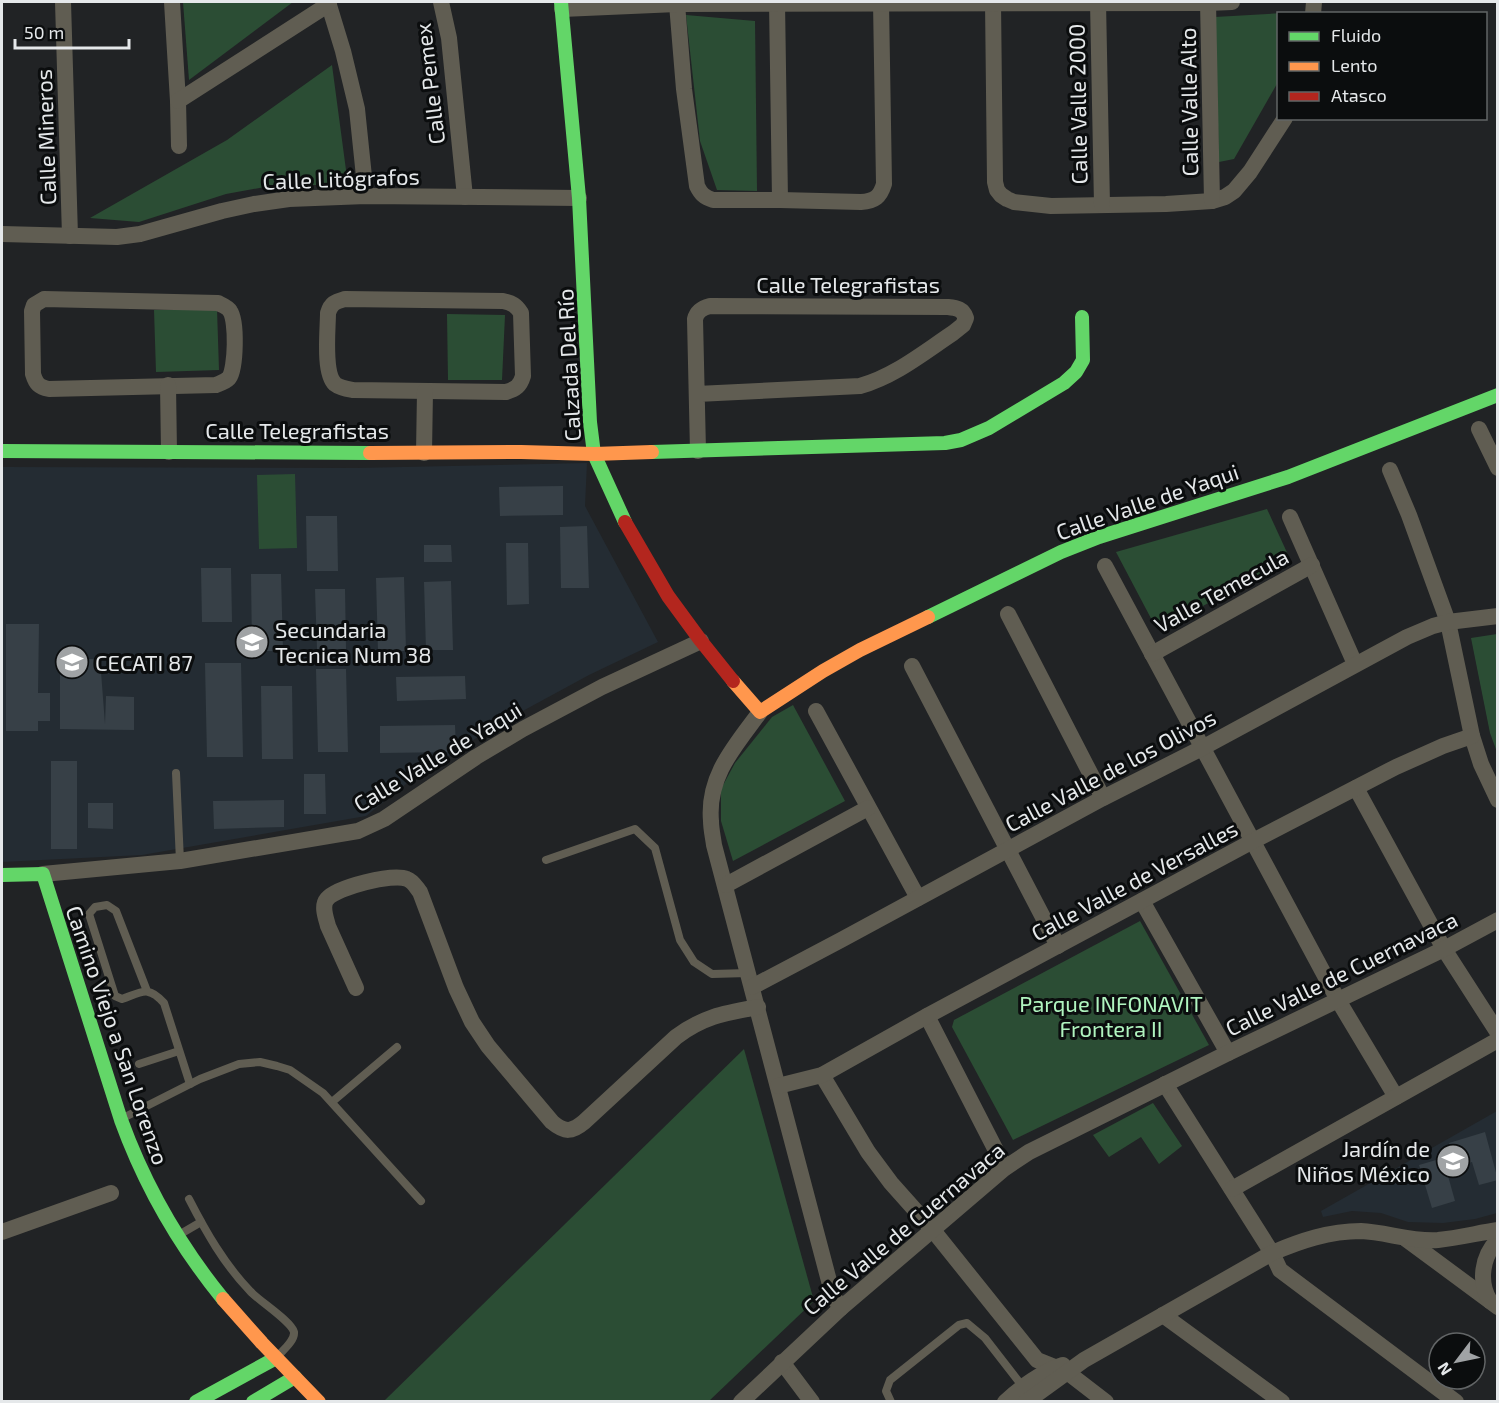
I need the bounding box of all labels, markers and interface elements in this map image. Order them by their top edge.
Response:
scale bar [15,12,129,50]
legend [1277,12,1487,120]
text: 50 m [24,21,64,43]
street label: Calle Pemex [409,22,449,146]
street label: Calle Valle 2000 [1063,23,1091,185]
text: Fluido [1331,24,1381,46]
street label: Calle Valle Alto [1174,27,1202,177]
text: Lento [1331,54,1377,76]
street label: Calle Mineros [30,69,60,205]
text: Atasco [1331,84,1387,106]
street label: Calle Litógrafos [262,162,420,194]
street label: Calle Telegrafistas [756,271,940,297]
street label: Calzada Del Río [551,288,585,442]
street label: Calle Telegrafistas [205,417,389,443]
street label: Calle Valle de Yaqui [1052,458,1242,544]
street label: Valle Temecula [1149,542,1293,638]
place label: Secundaria Tecnica Num 38 [275,616,432,667]
school or university icon: Secundaria Tecnica Num 38 [234,624,270,660]
school or university icon: CECATI 87 [54,644,90,680]
place label: CECATI 87 [95,649,193,675]
street label: Calle Valle de Yaqui [348,696,526,816]
street label: Calle Valle de los Olivos [1000,703,1220,837]
street label: Calle Valle de Versalles [1026,815,1242,945]
street label: Camino Viejo a San Lorenzo [60,902,175,1168]
street label: Calle Valle de Cuernavaca [1221,905,1461,1041]
park label: Parque INFONAVIT Frontera II [1019,990,1203,1041]
place label: Jardín de Niños México [1296,1135,1430,1186]
street label: Calle Valle de Cuernavaca [797,1136,1009,1320]
school or university icon: Jardín de Niños México [1435,1143,1471,1179]
north arrow [1427,1331,1487,1391]
text: N [1433,1359,1455,1379]

